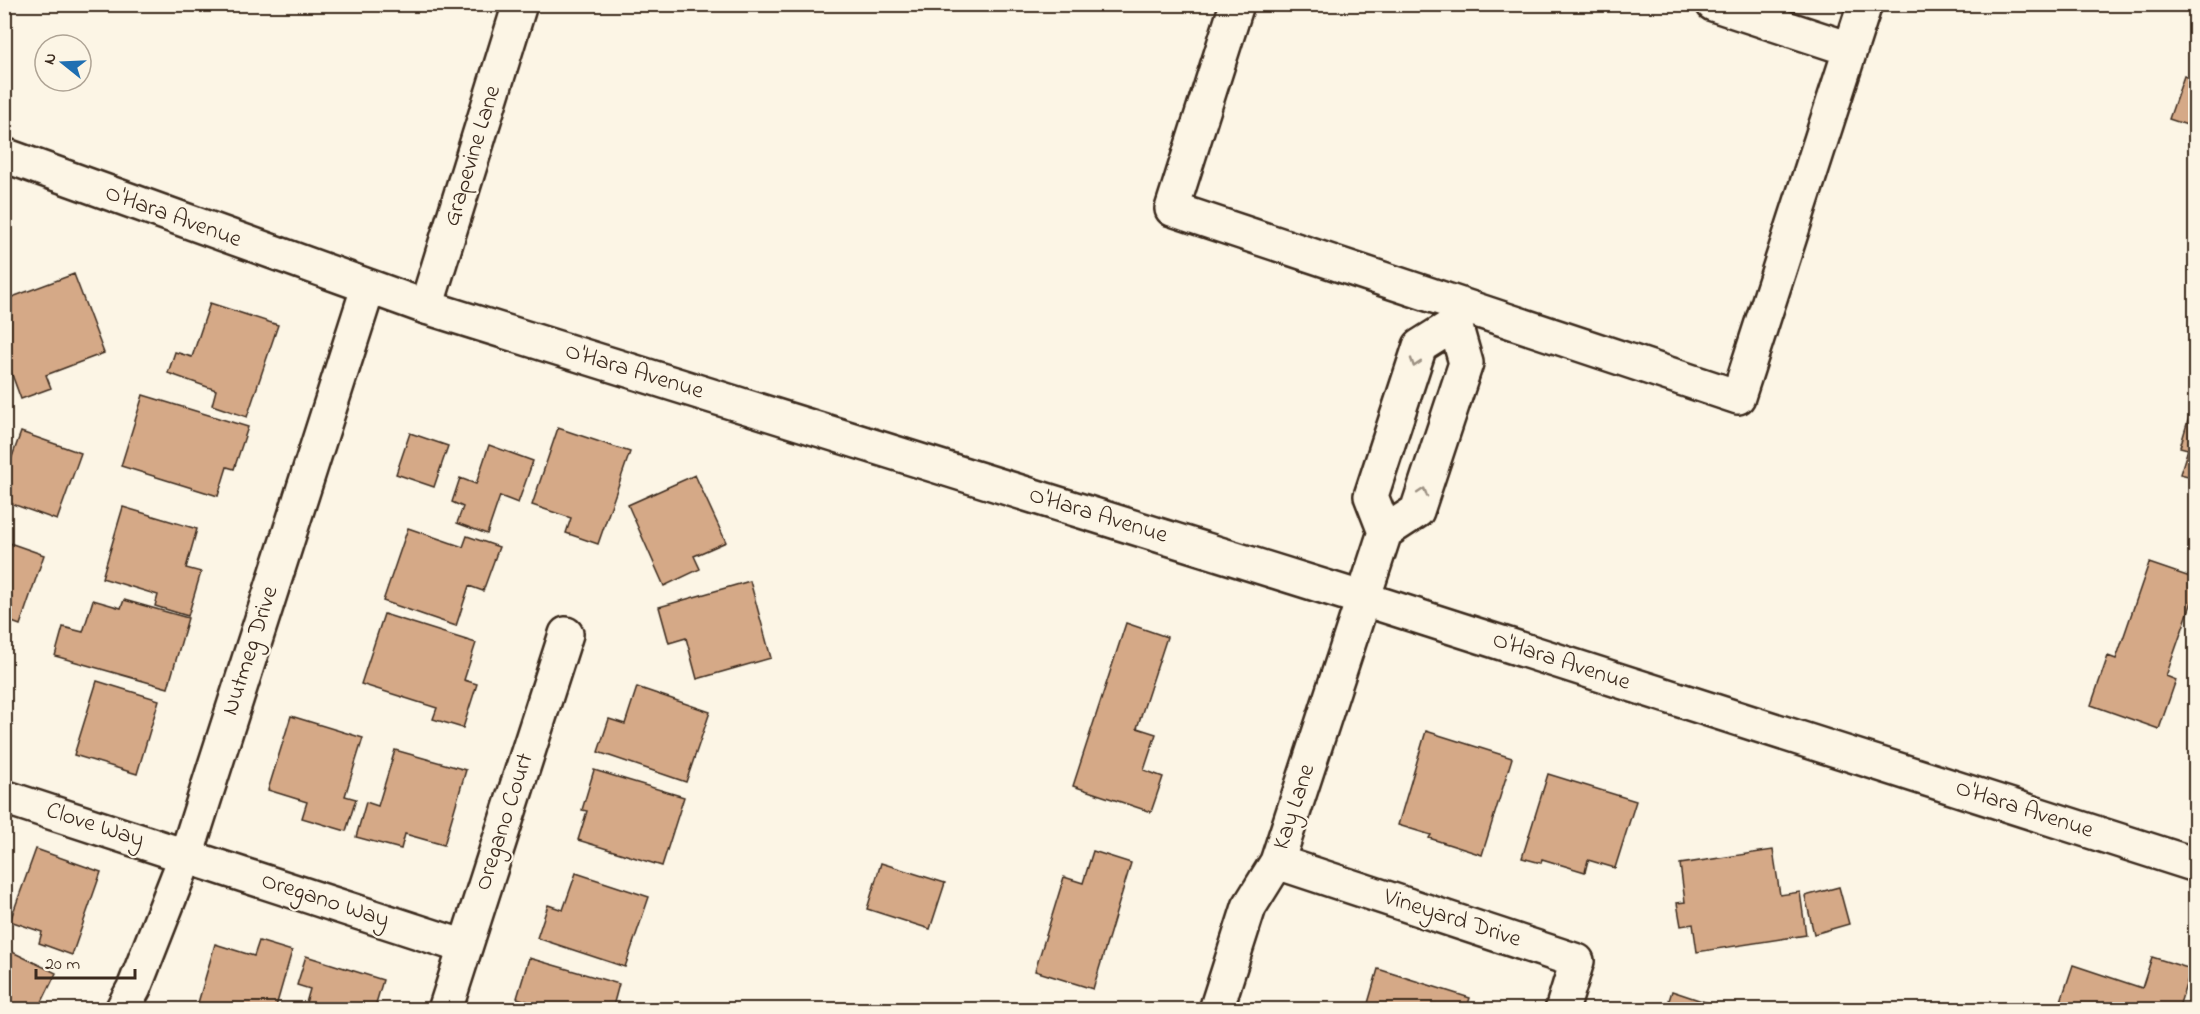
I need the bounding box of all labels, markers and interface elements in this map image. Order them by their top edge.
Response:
north arrow [33,33,93,93]
text: N [38,50,64,68]
street label: Grapevine Lane [435,81,511,231]
street label: O'Hara Avenue [100,176,247,258]
street label: O'Hara Avenue [560,334,708,410]
one-way arrow [1409,357,1422,368]
street label: O'Hara Avenue [1024,478,1172,554]
one-way arrow [1416,487,1429,498]
street label: Nutmeg Drive [214,582,288,720]
street label: O'Hara Avenue [1487,623,1635,701]
street label: Oregano Court [466,749,544,895]
street label: Kay Lane [1265,759,1326,855]
street label: O'Hara Avenue [1950,771,2098,849]
street label: Clove Way [41,794,149,859]
street label: Oregano Way [256,864,394,939]
street label: Vineyard Drive [1377,880,1526,959]
scale bar [36,942,135,980]
text: 20 m [45,952,80,978]

